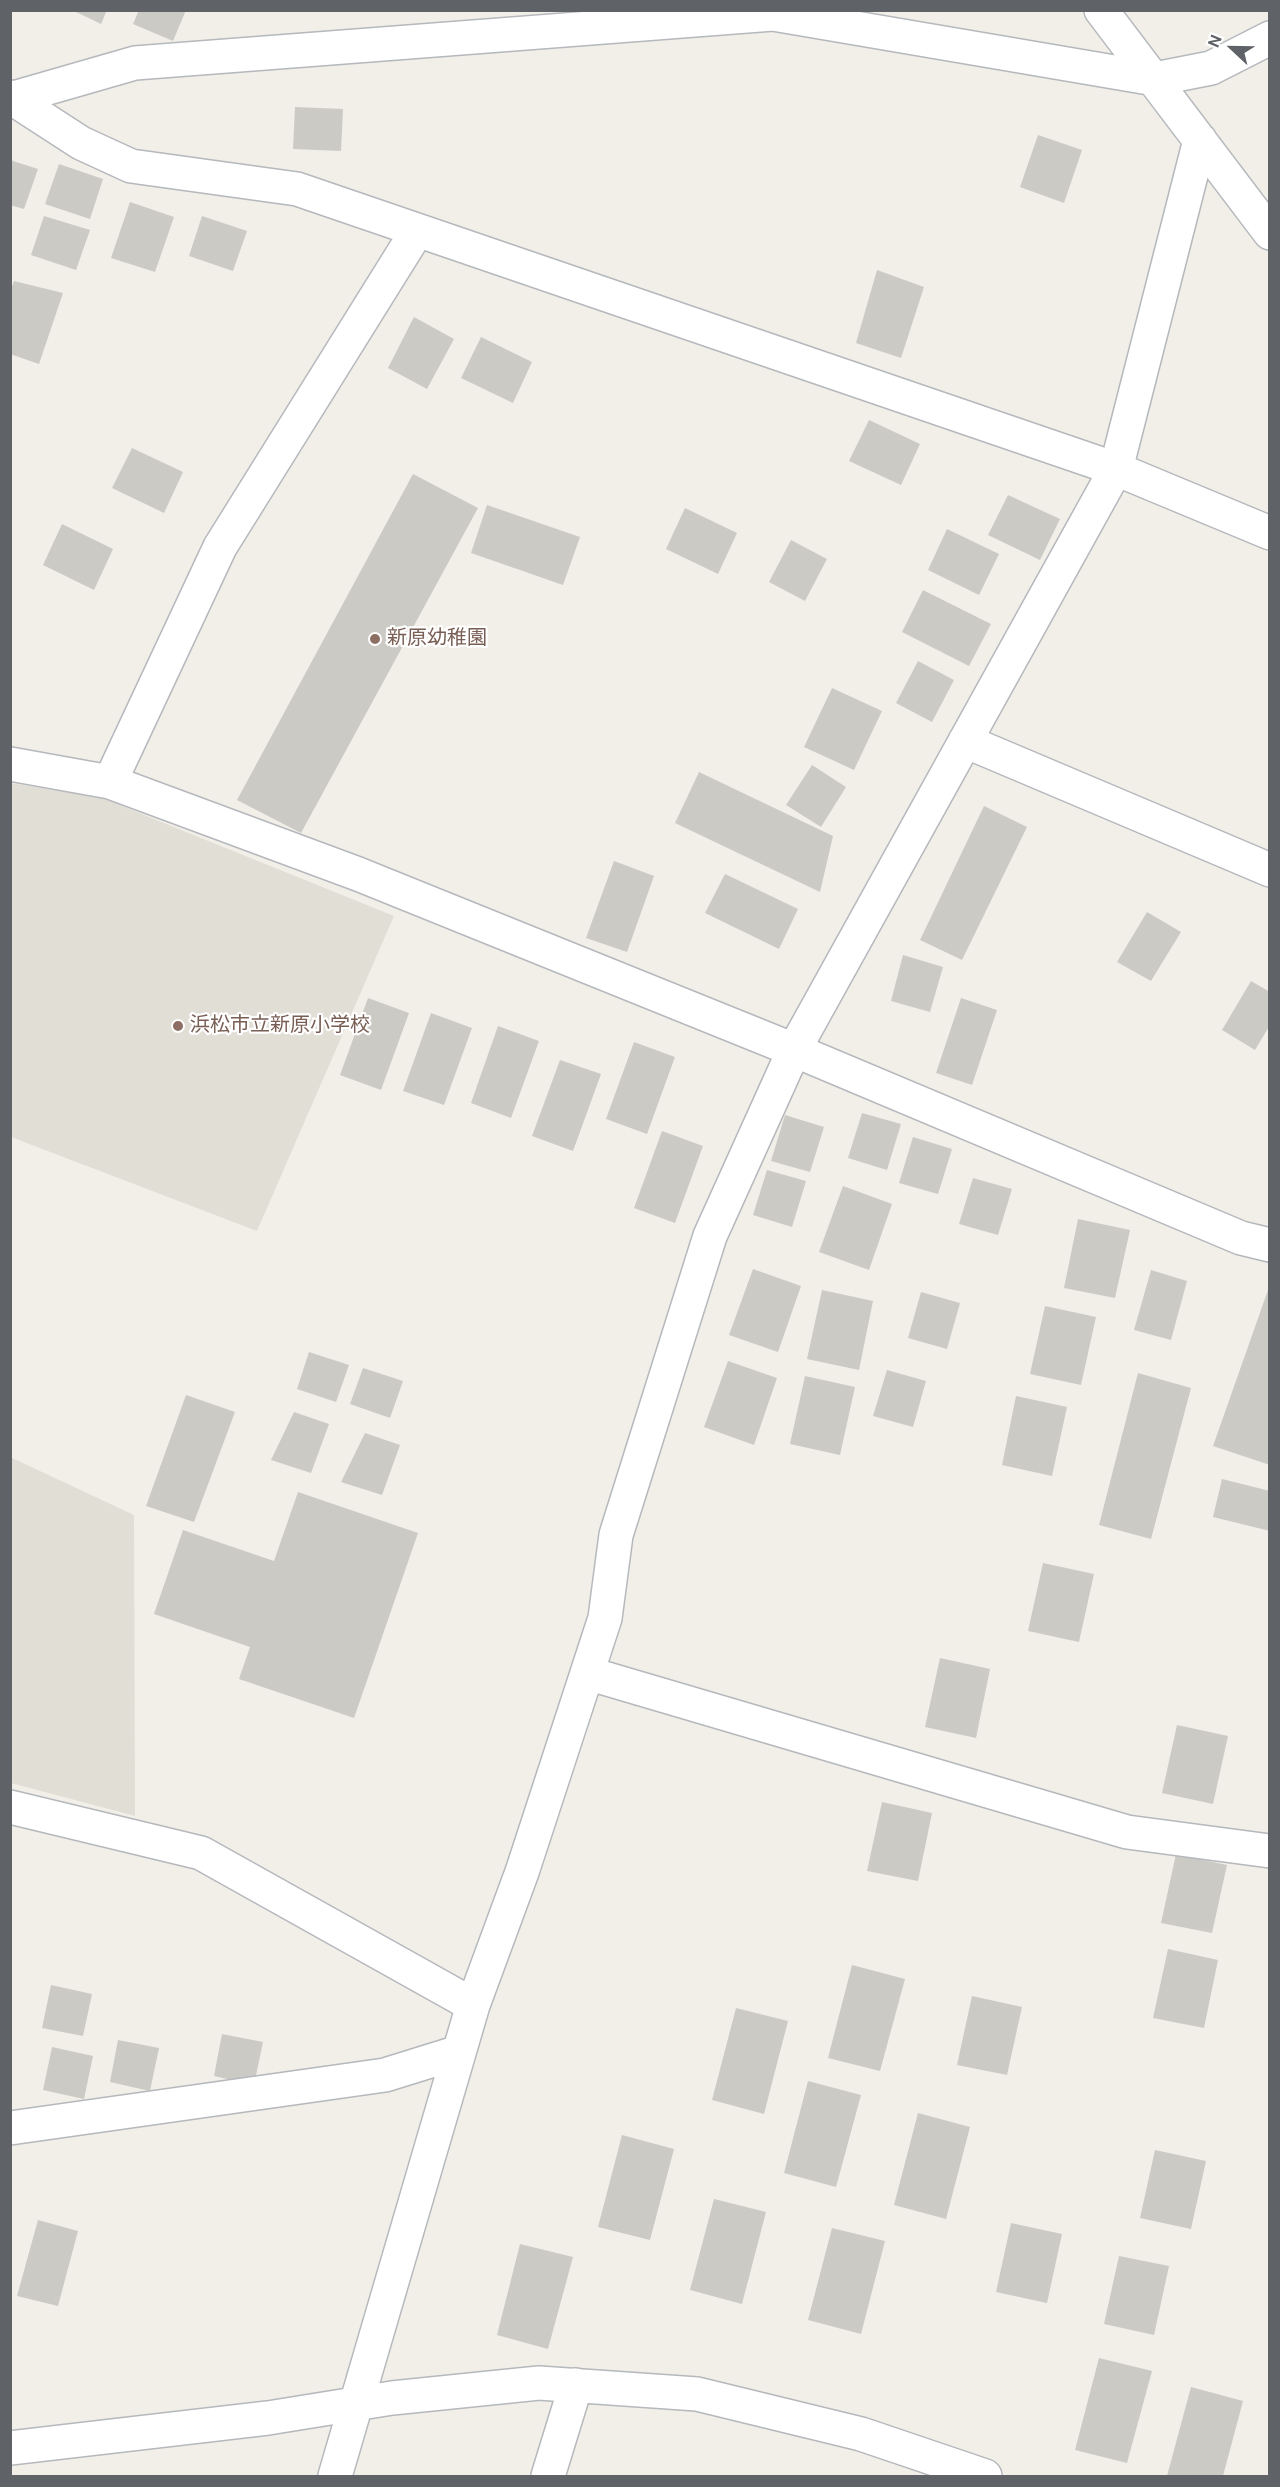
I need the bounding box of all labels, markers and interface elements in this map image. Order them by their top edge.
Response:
north arrow [1202,18,1262,78]
text: N [1203,32,1227,50]
place label: 新原幼稚園 [387,627,487,651]
marker: 新原幼稚園 [368,632,382,646]
place label: 浜松市立新原小学校 [190,1014,370,1038]
marker: 浜松市立新原小学校 [171,1019,185,1033]

